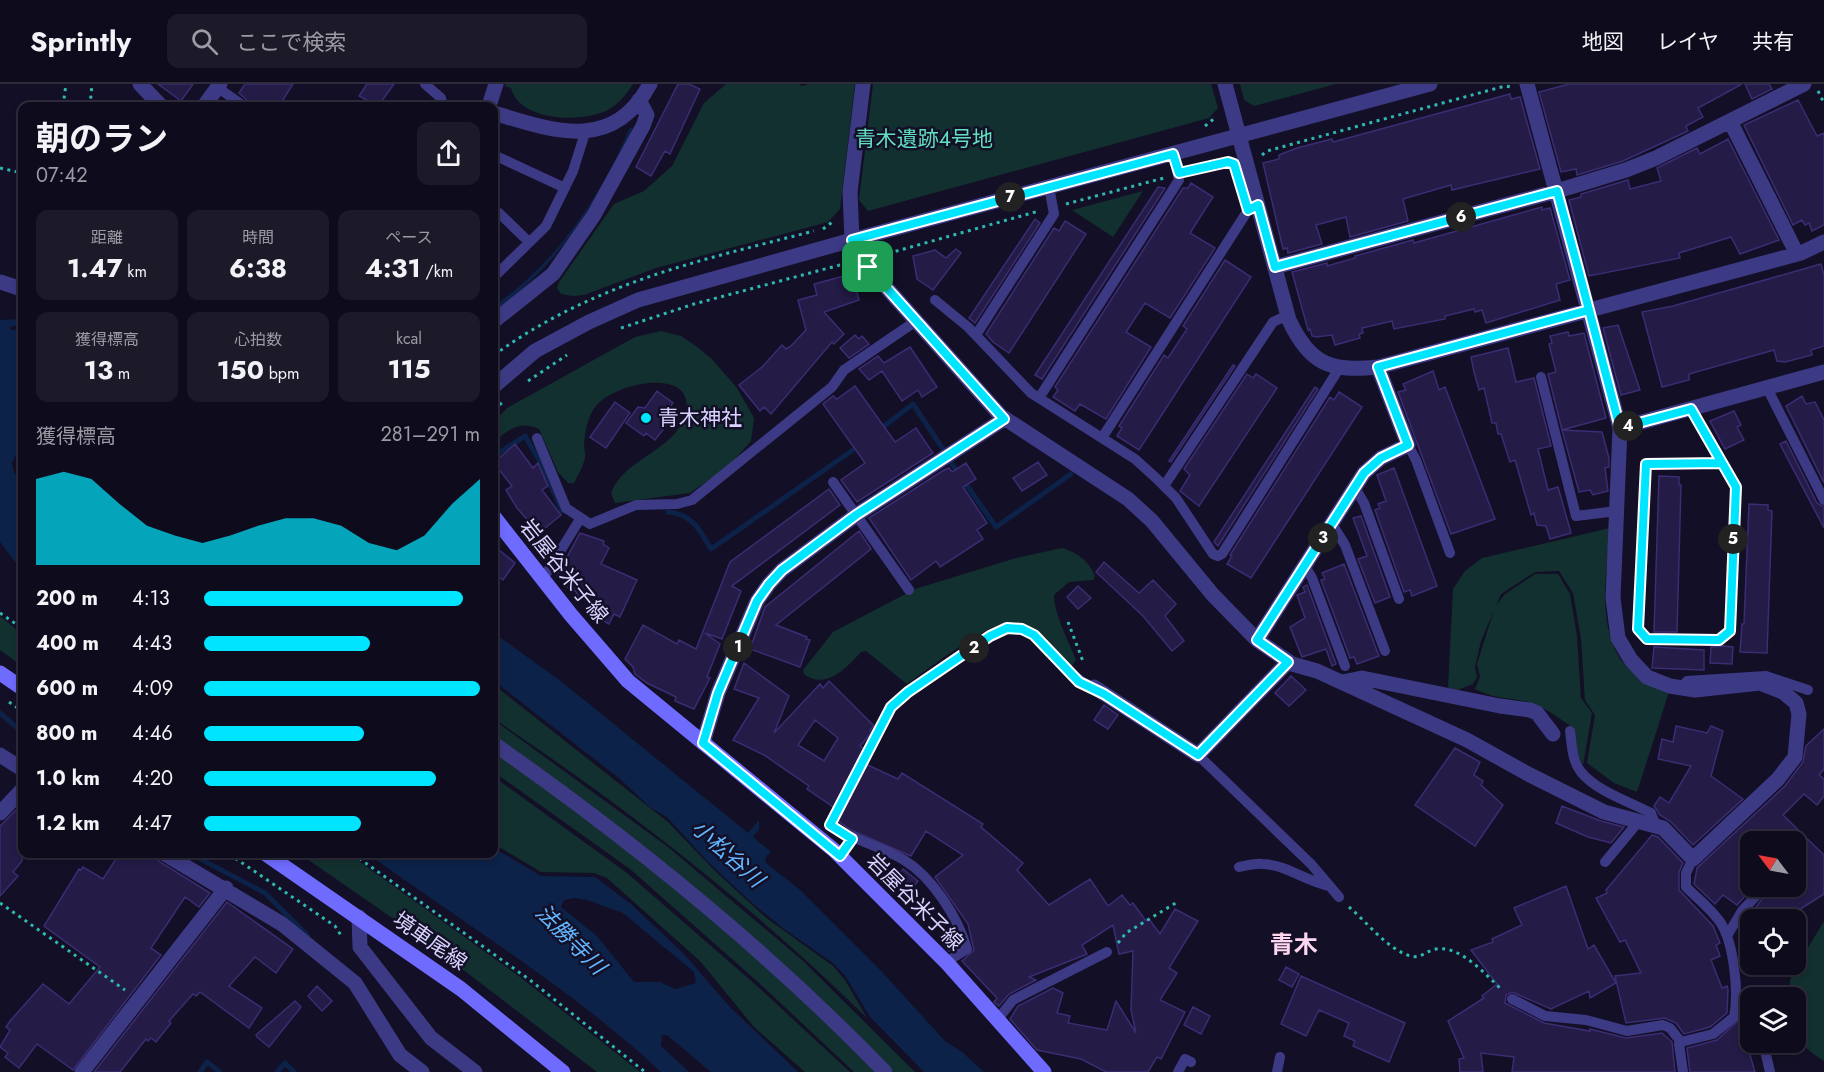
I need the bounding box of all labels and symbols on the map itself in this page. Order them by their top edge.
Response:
park label: 青木遺跡4号地 [855,124,993,154]
pin: 7 [995,182,1025,212]
pin: 6 [1446,202,1476,232]
pin [842,241,893,292]
place label: 青木神社 [658,403,742,433]
marker: 青木神社 [639,411,653,425]
pin: 4 [1613,411,1643,441]
street label: 岩屋谷米子線 [513,513,615,629]
pin: 3 [1308,523,1338,553]
pin: 5 [1718,524,1748,554]
pin: 1 [723,632,753,662]
pin: 2 [959,633,989,663]
water label: 小松谷川 [685,812,773,896]
north arrow [1740,831,1806,897]
street label: 岩屋谷米子線 [860,847,970,957]
water label: 法勝寺川 [529,897,615,983]
street label: 境車尾線 [387,905,473,977]
district label: 青木 [1270,927,1318,962]

